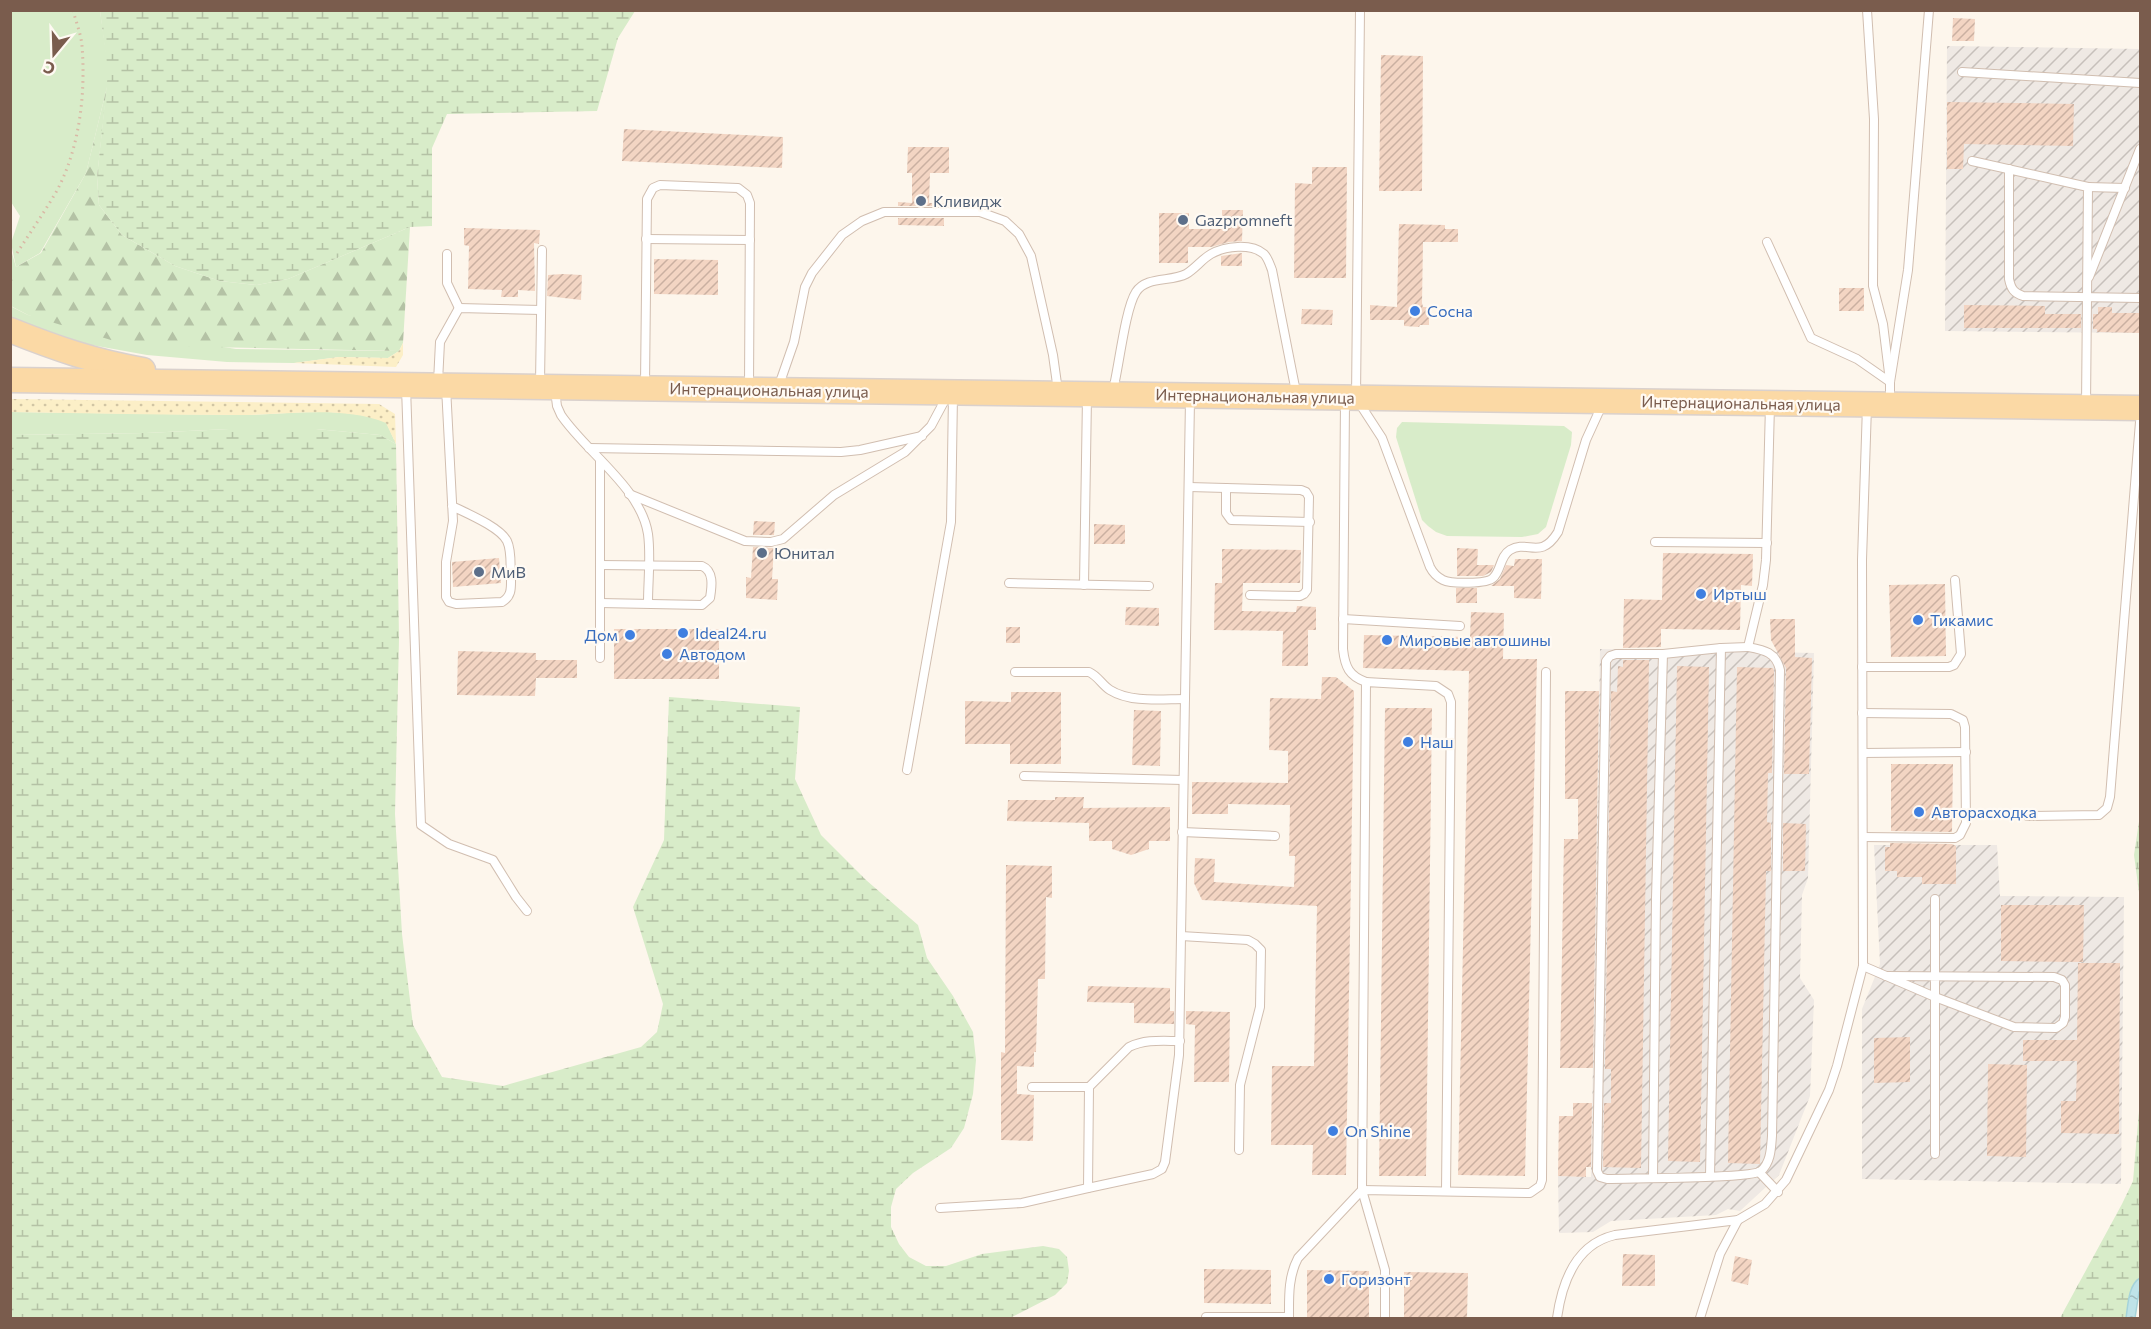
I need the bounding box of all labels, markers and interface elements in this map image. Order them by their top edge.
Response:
north arrow [24,24,84,84]
text: С [41,58,57,79]
place label: Кливидж [933,191,1002,210]
marker: Кливидж [914,194,928,208]
place label: Gazpromneft [1195,210,1293,229]
marker: Gazpromneft [1176,213,1190,227]
place label: Сосна [1427,301,1473,320]
marker: Сосна [1408,304,1422,318]
street label: Интернациональная улица [669,378,869,401]
street label: Интернациональная улица [1155,384,1355,407]
street label: Интернациональная улица [1641,391,1841,414]
place label: Юнитал [774,543,835,562]
marker: Юнитал [755,546,769,560]
place label: МиВ [491,562,526,581]
marker: МиВ [472,565,486,579]
place label: Иртыш [1713,584,1767,603]
marker: Иртыш [1694,587,1708,601]
place label: Тикамис [1930,610,1994,629]
marker: Тикамис [1911,613,1925,627]
place label: Ideal24.ru [695,623,767,642]
place label: Дом [585,625,618,644]
marker: Ideal24.ru [676,626,690,640]
marker: Дом [623,628,637,642]
place label: Мировые автошины [1399,630,1551,649]
marker: Мировые автошины [1380,633,1394,647]
place label: Автодом [679,644,746,663]
marker: Автодом [660,647,674,661]
place label: Наш [1420,732,1454,751]
marker: Наш [1401,735,1415,749]
place label: Авторасходка [1931,802,2037,821]
marker: Авторасходка [1912,805,1926,819]
place label: On Shine [1345,1121,1411,1140]
marker: On Shine [1326,1124,1340,1138]
place label: Горизонт [1341,1269,1411,1288]
marker: Горизонт [1322,1272,1336,1286]

